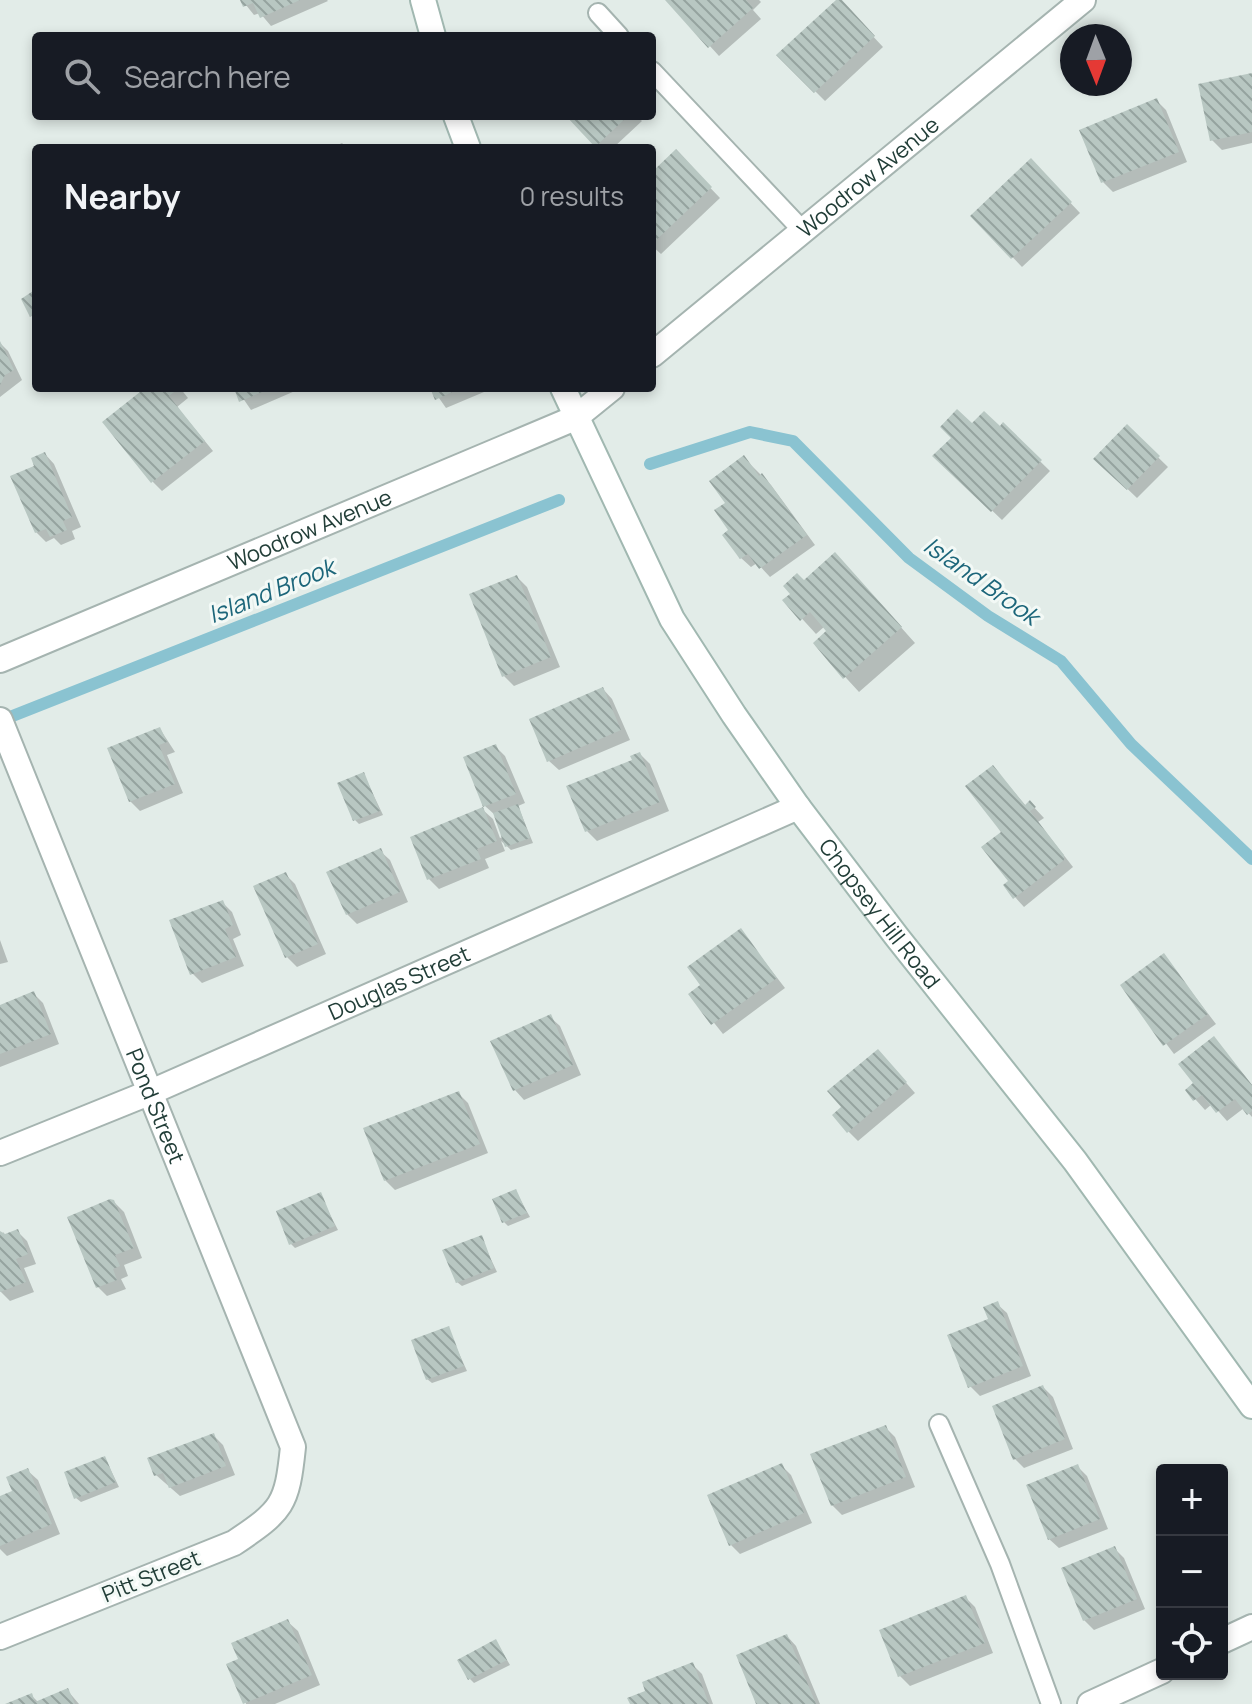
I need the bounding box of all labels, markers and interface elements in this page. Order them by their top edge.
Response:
north arrow [1060,24,1132,96]
search box [32,32,656,120]
icon: search [60,54,104,98]
text: Search here [124,56,291,97]
street label: Woodrow Avenue [791,110,945,244]
text: Nearby [64,173,180,219]
text: 0 results [519,178,624,214]
street label: Woodrow Avenue [223,482,396,577]
water label: Island Brook [918,528,1049,634]
water label: Island Brook [203,548,342,630]
street label: Chopsey Hill Road [812,832,947,995]
street label: Douglas Street [324,938,475,1027]
street label: Pond Street [119,1044,192,1168]
map controls [1156,1464,1228,1680]
button: + [1156,1464,1228,1536]
button: − [1156,1536,1228,1608]
street label: Pitt Street [97,1543,205,1609]
button: locate [1156,1608,1228,1680]

